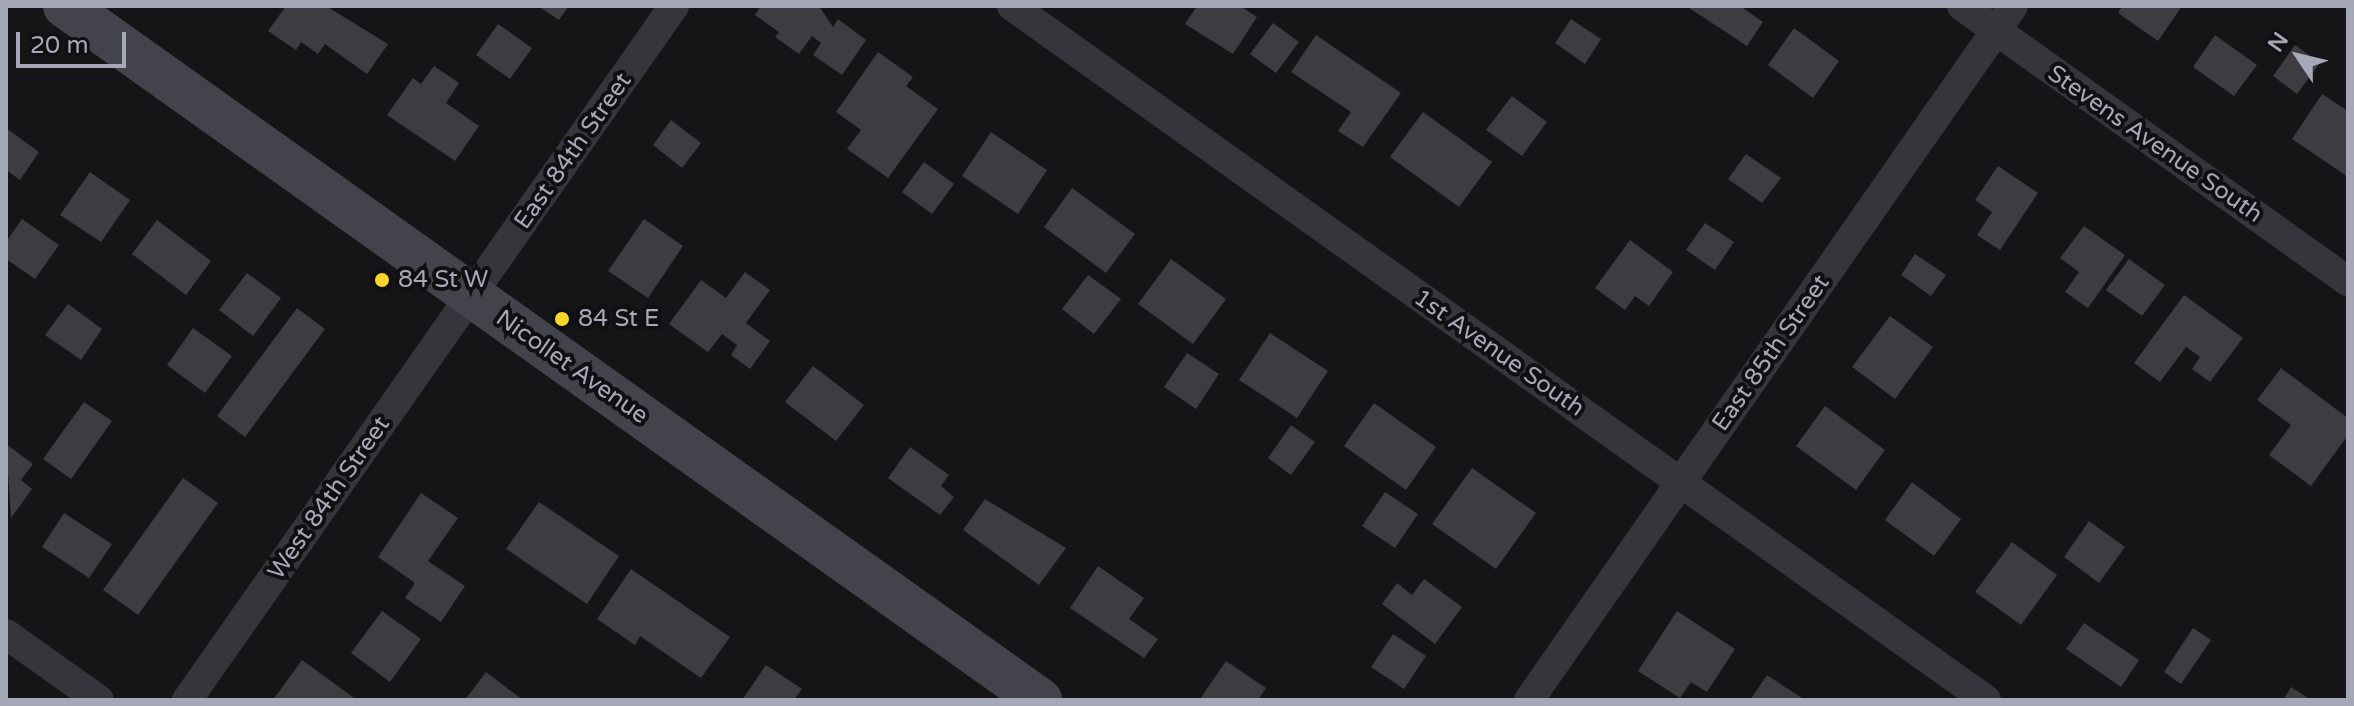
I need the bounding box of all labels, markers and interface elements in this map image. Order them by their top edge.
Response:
scale bar [20,16,130,66]
north arrow [2258,16,2338,96]
text: N [2263,28,2294,57]
text: 20 m [30,31,88,60]
street label: Stevens Avenue South [2042,59,2268,229]
street label: East 84th Street [508,67,638,235]
place label: 84 St W [398,266,488,294]
street label: East 85th Street [1706,269,1836,437]
marker: 84 St W [373,271,391,289]
street label: 1st Avenue South [1408,283,1590,423]
street label: Nicollet Avenue [490,304,654,430]
place label: 84 St E [578,305,659,333]
marker: 84 St E [553,310,571,328]
street label: West 84th Street [262,411,396,585]

